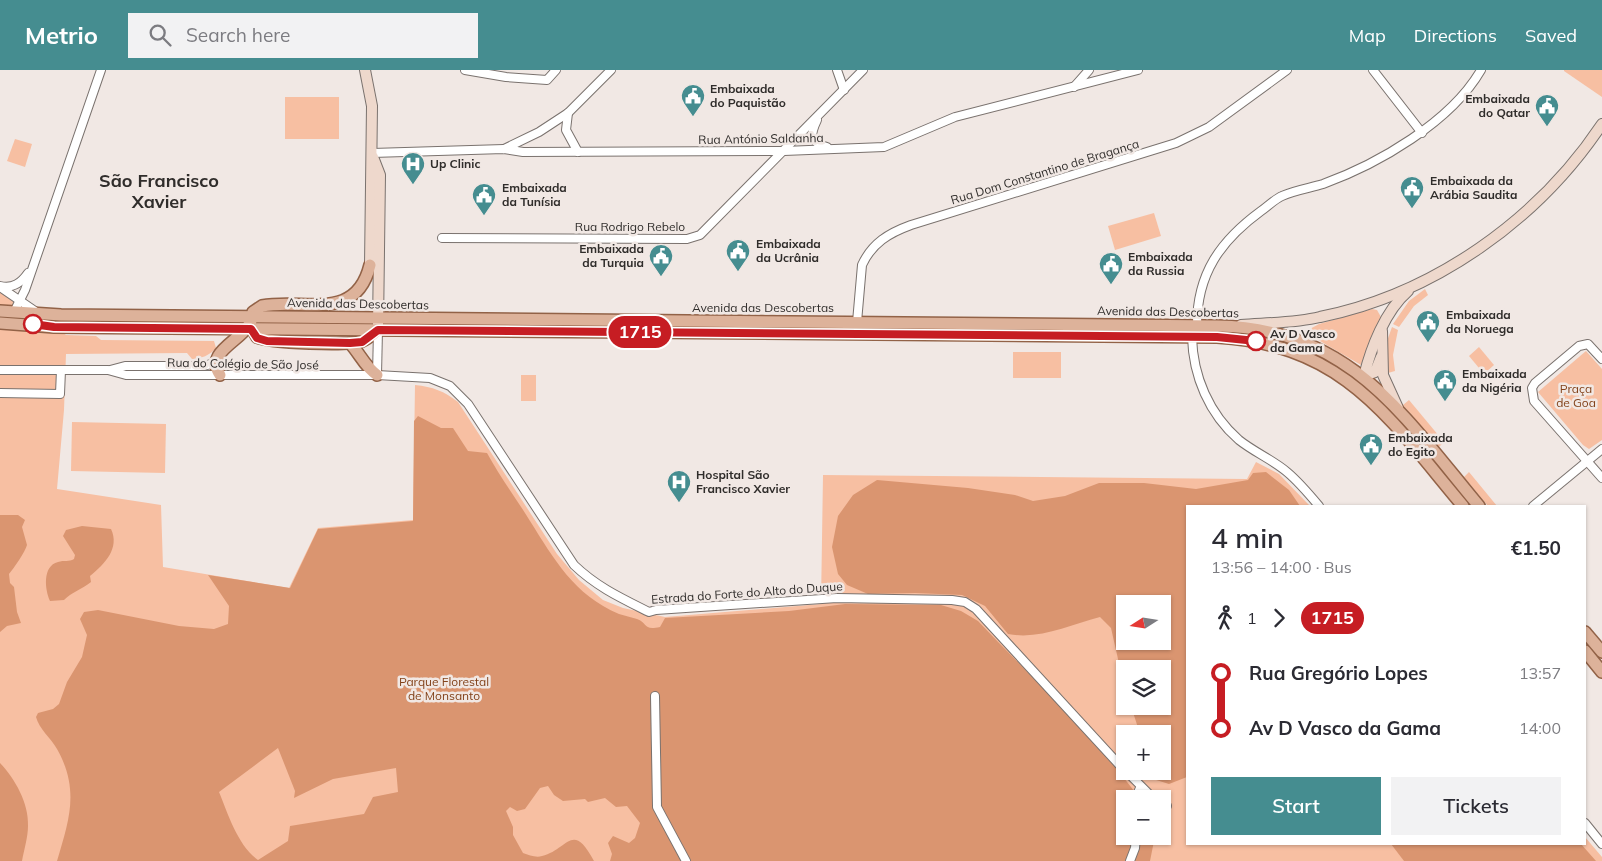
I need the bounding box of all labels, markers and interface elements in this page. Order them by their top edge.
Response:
search box [128,13,478,58]
text: Metrio [25,20,98,50]
icon: search [146,21,174,49]
text: Search here [186,23,290,47]
text: Map [1349,24,1386,47]
text: Directions [1414,24,1497,47]
text: Saved [1525,24,1577,47]
place label: Embaixada do Paquistão [710,81,786,110]
public building icon: Embaixada do Paquistão [680,83,706,117]
place label: Embaixada do Qatar [1465,91,1530,120]
public building icon: Embaixada do Qatar [1534,93,1560,127]
street label: Rua António Saldanha [698,130,824,147]
street label: Rua Dom Constantino de Bragança [949,136,1141,207]
hospital icon: Up Clinic [400,151,426,185]
place label: Up Clinic [430,156,481,171]
district label: São Francisco Xavier [99,169,219,213]
place label: Embaixada da Arábia Saudita [1430,173,1517,202]
public building icon: Embaixada da Arábia Saudita [1399,175,1425,209]
place label: Embaixada da Tunísia [502,180,567,209]
public building icon: Embaixada da Tunísia [471,182,497,216]
street label: Rua Rodrigo Rebelo [575,219,685,234]
place label: Embaixada da Ucrânia [756,236,821,265]
public building icon: Embaixada da Ucrânia [725,238,751,272]
place label: Embaixada da Turquia [579,241,644,270]
public building icon: Embaixada da Turquia [648,243,674,277]
place label: Embaixada da Russia [1128,249,1193,278]
public building icon: Embaixada da Russia [1098,251,1124,285]
street label: Avenida das Descobertas [287,295,429,312]
street label: Avenida das Descobertas [692,300,834,315]
street label: Avenida das Descobertas [1097,303,1239,320]
place label: Embaixada da Noruega [1446,307,1514,336]
public building icon: Embaixada da Noruega [1415,309,1441,343]
unlabelled marker [23,314,43,334]
line badge: 1715 [605,316,675,348]
text: 1715 [618,320,662,343]
place label: Av D Vasco da Gama [1270,326,1335,355]
marker: Av D Vasco da Gama [1246,331,1266,351]
street label: Rua do Colégio de São José [167,355,319,372]
place label: Embaixada da Nigéria [1462,366,1527,395]
public building icon: Embaixada da Nigéria [1432,368,1458,402]
park label: Praça de Goa [1556,381,1596,410]
place label: Embaixada do Egito [1388,430,1453,459]
public building icon: Embaixada do Egito [1358,432,1384,466]
place label: Hospital São Francisco Xavier [696,467,790,496]
hospital icon: Hospital São Francisco Xavier [666,469,692,503]
text: 4 min [1211,520,1284,555]
text: €1.50 [1511,536,1561,560]
text: 13:56 – 14:00 · Bus [1211,557,1352,577]
street label: Estrada do Forte do Alto do Duque [651,578,843,607]
north arrow [1116,595,1171,650]
map controls [1116,595,1171,845]
icon: walk [1211,604,1239,632]
icon: forward [1265,604,1293,632]
text: 1715 [1311,606,1354,629]
text: 1 [1247,608,1257,628]
button: layers [1116,660,1171,715]
text: Rua Gregório Lopes [1249,661,1428,685]
text: 13:57 [1519,663,1561,683]
park label: Parque Florestal de Monsanto [399,674,489,703]
text: Av D Vasco da Gama [1249,716,1441,740]
text: 14:00 [1519,718,1561,738]
button: + [1116,725,1171,780]
button: Start [1211,777,1381,835]
button: Tickets [1391,777,1561,835]
button: − [1116,790,1171,845]

